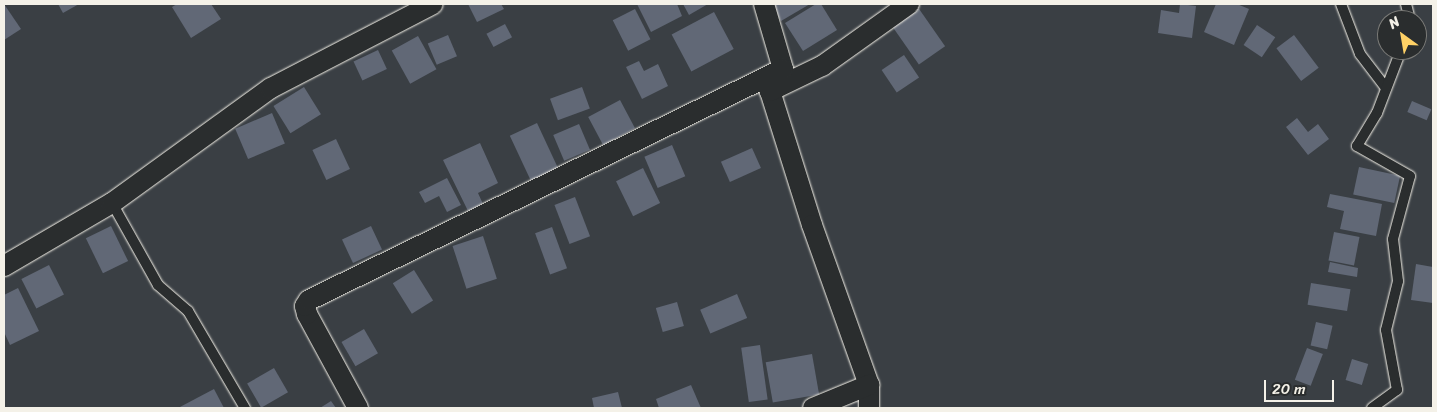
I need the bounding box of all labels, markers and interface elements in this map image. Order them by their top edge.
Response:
north arrow [1377,10,1427,60]
text: N [1384,10,1405,36]
scale bar [1267,370,1337,402]
text: 20 m [1272,376,1306,402]

